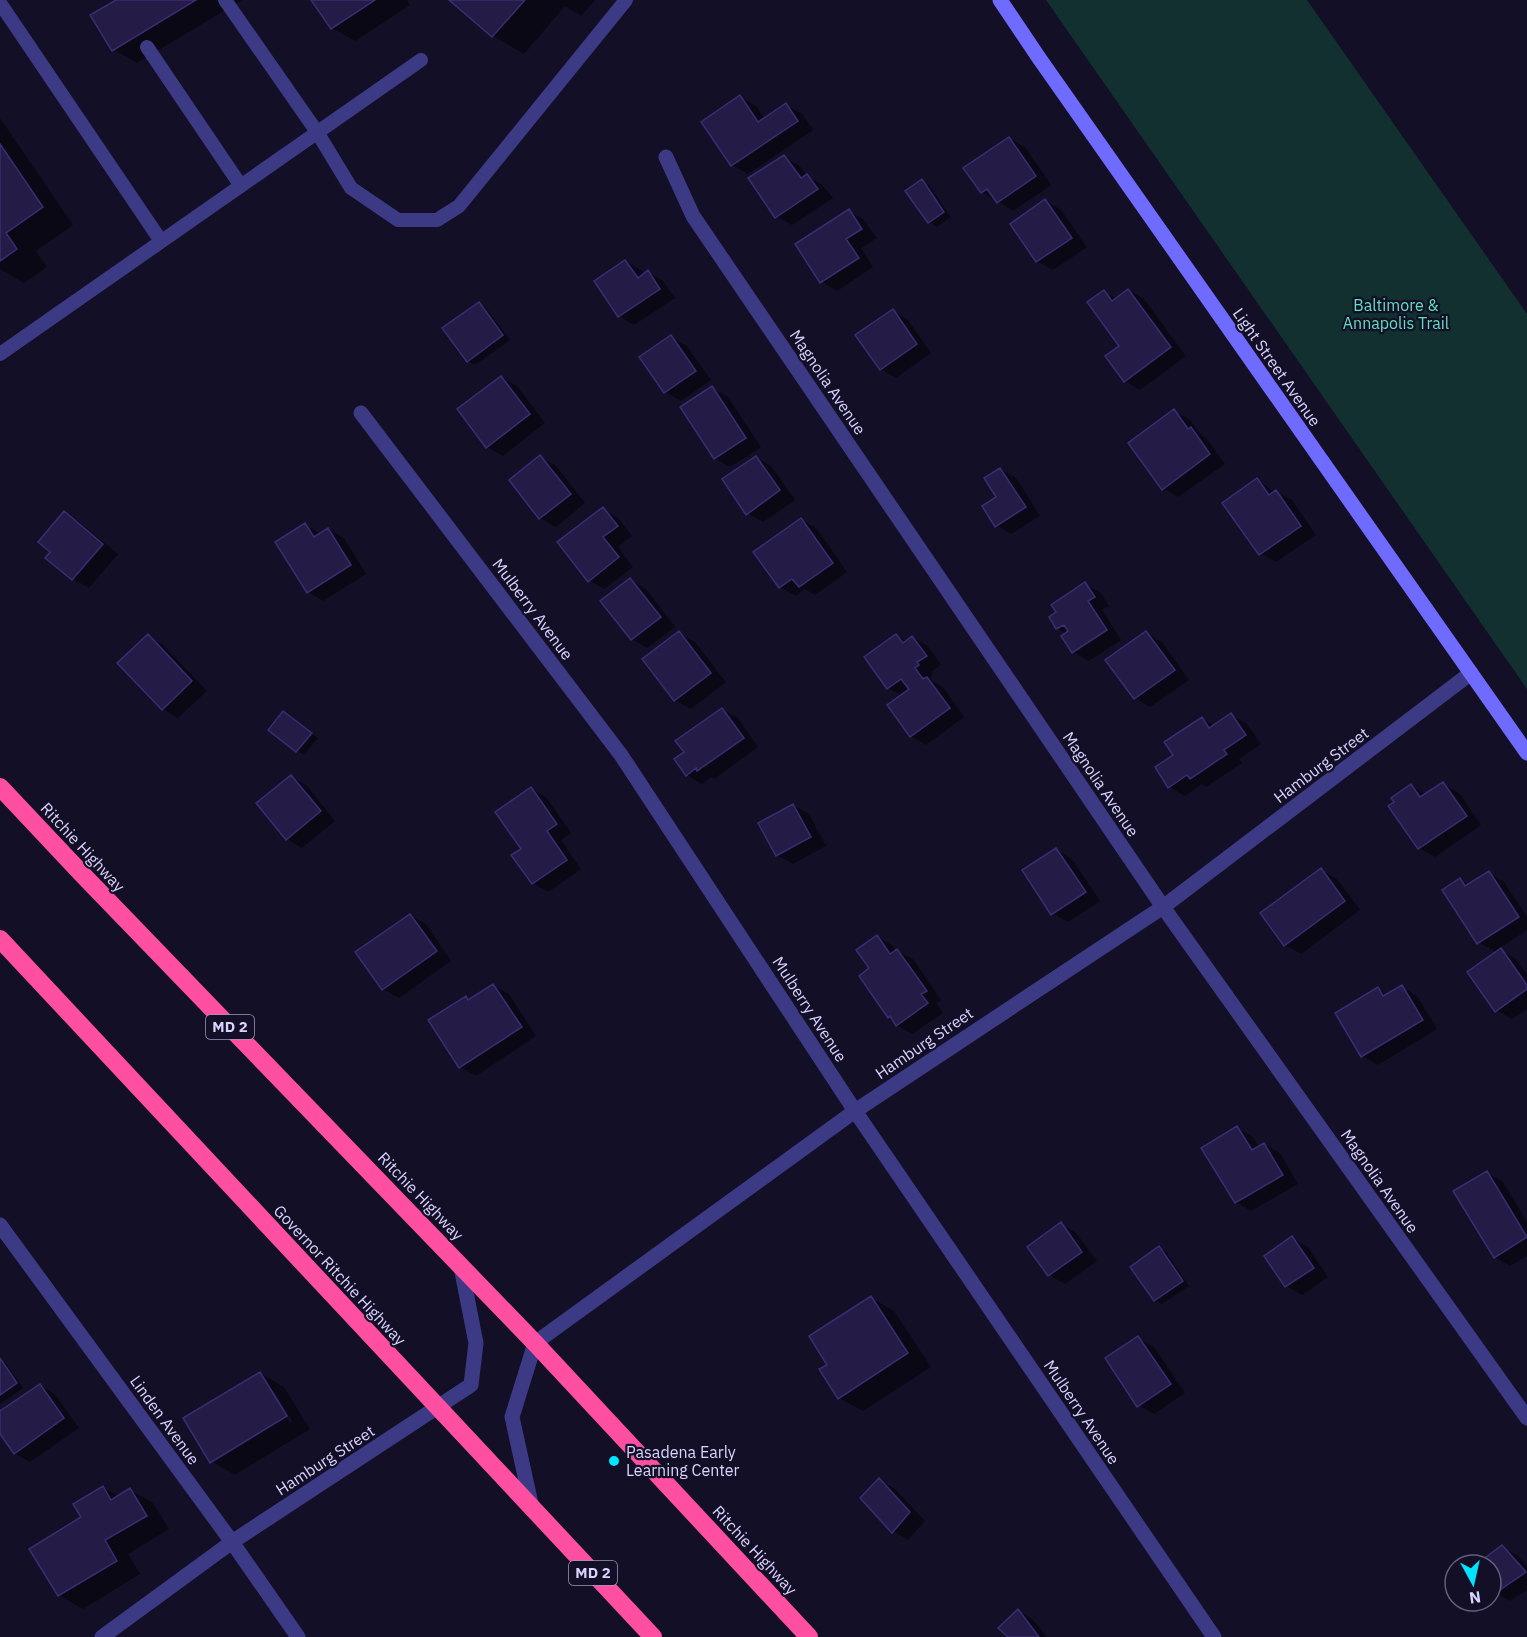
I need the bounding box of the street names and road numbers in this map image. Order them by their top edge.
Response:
street label: Light Street Avenue [1229,304,1325,430]
street label: Magnolia Avenue [786,326,871,438]
street label: Mulberry Avenue [488,554,578,664]
street label: Hamburg Street [1270,723,1372,807]
street label: Magnolia Avenue [1059,728,1144,840]
street label: Ritchie Highway [37,798,129,896]
street label: Mulberry Avenue [769,953,852,1066]
street label: Hamburg Street [871,1003,977,1083]
road number: MD 2 [206,1015,254,1039]
street label: Magnolia Avenue [1337,1125,1423,1237]
street label: Ritchie Highway [374,1148,468,1244]
street label: Governor Ritchie Highway [270,1201,410,1349]
street label: Mulberry Avenue [1040,1356,1124,1468]
street label: Linden Avenue [126,1371,204,1469]
street label: Hamburg Street [272,1421,378,1499]
street label: Ritchie Highway [709,1501,801,1599]
road number: MD 2 [569,1561,617,1585]

